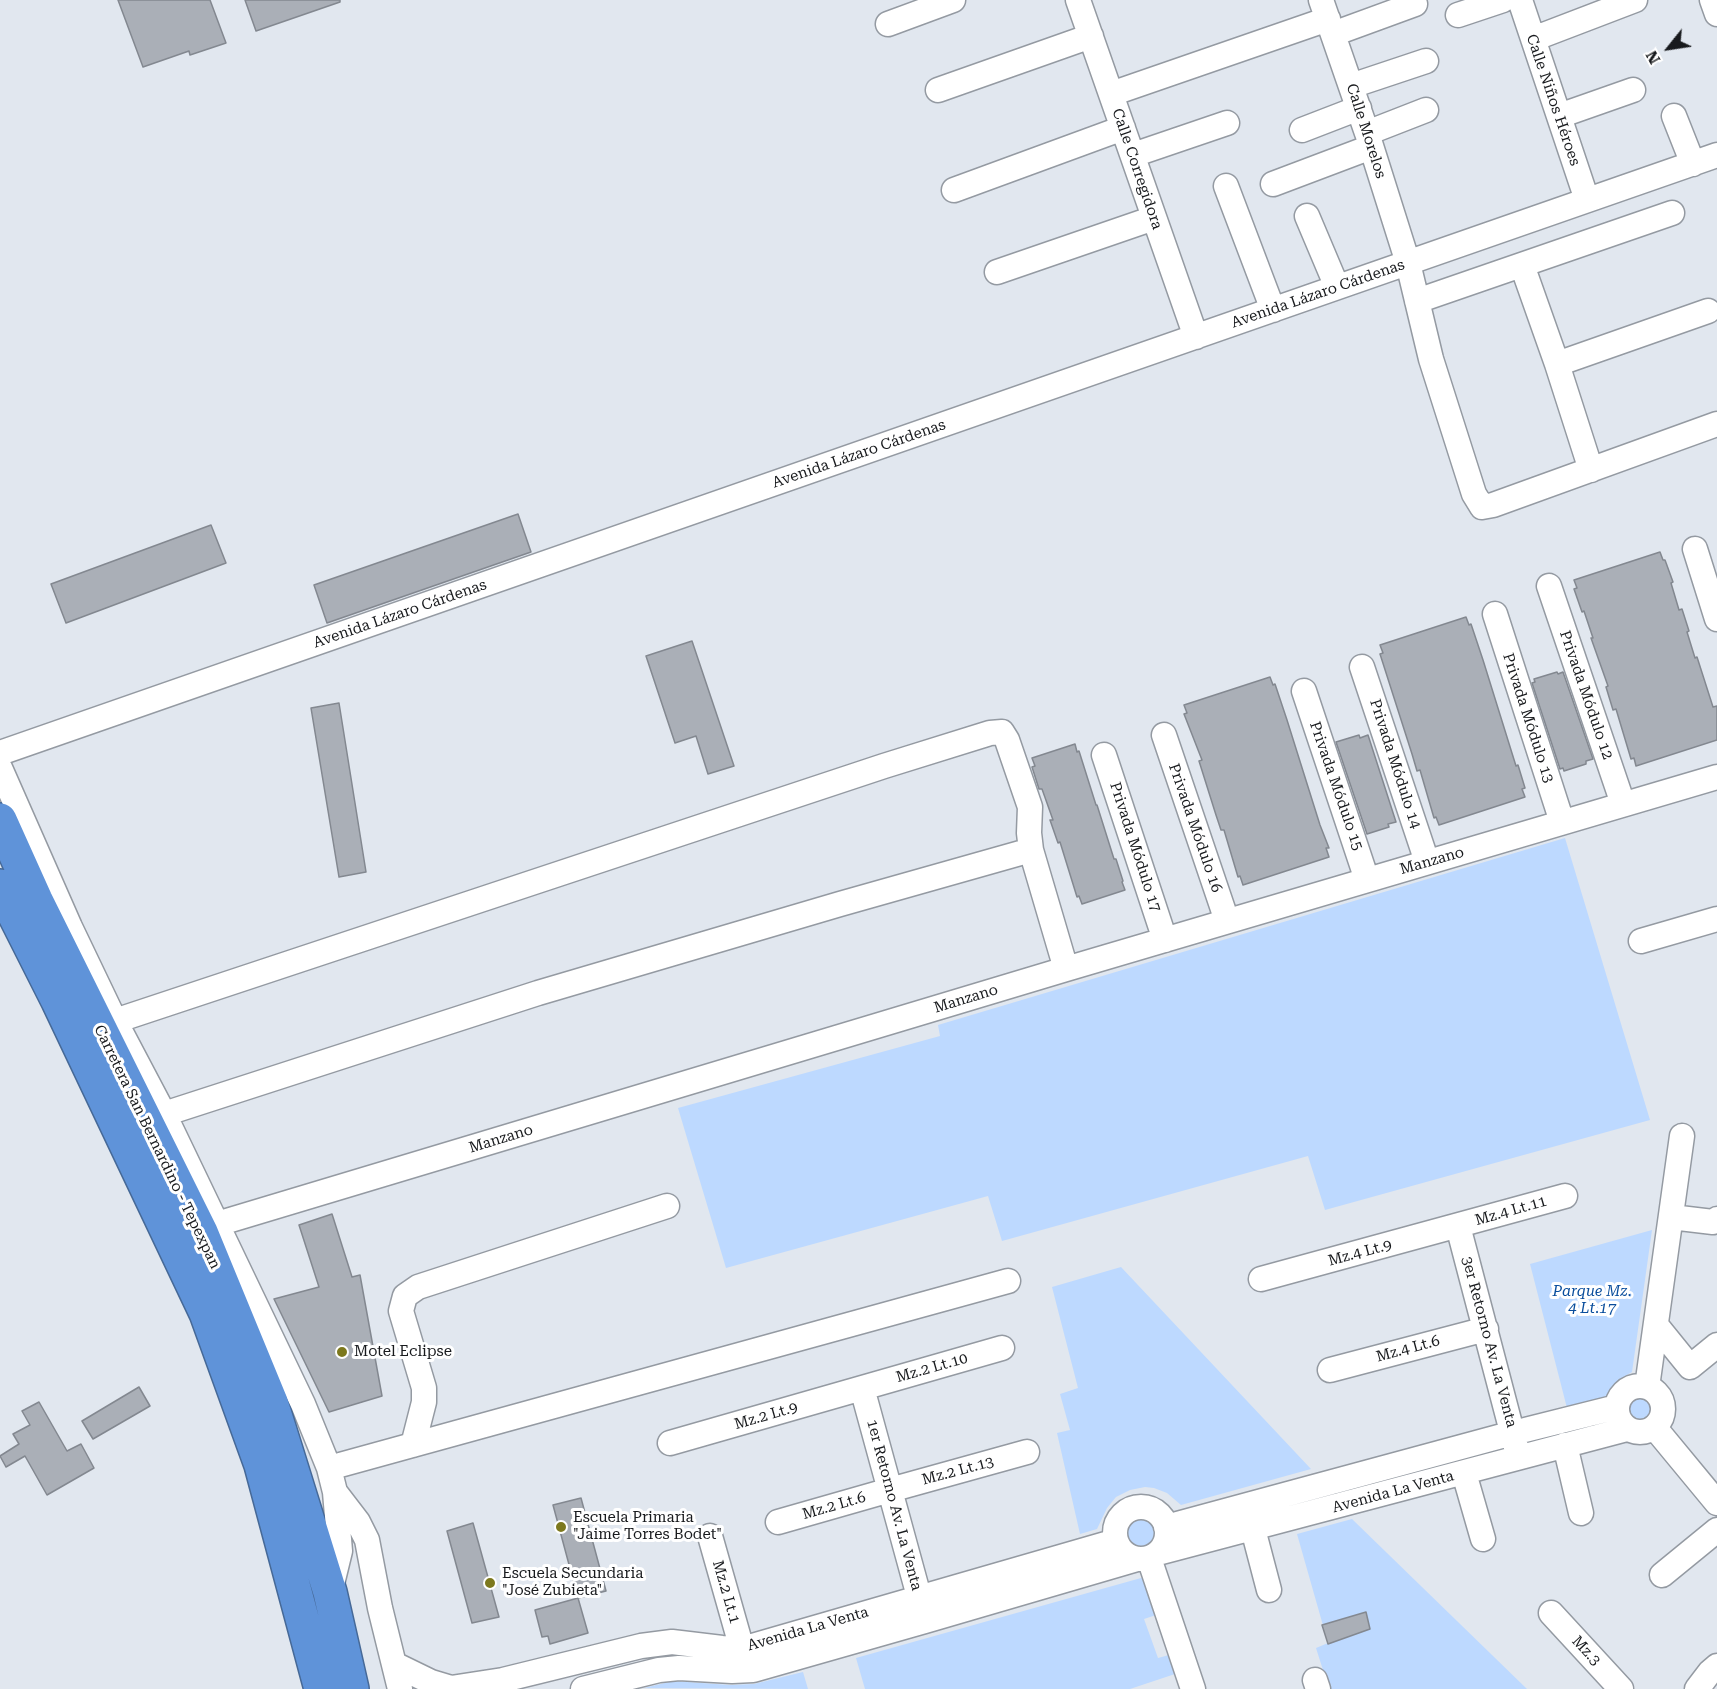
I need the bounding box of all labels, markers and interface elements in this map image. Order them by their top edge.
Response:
north arrow [1639,18,1699,78]
street label: Calle Niños Héroes [1522,32,1584,168]
text: N [1642,47,1664,67]
street label: Calle Morelos [1342,81,1390,181]
street label: Calle Corregidora [1108,106,1166,232]
street label: Avenida Lázaro Cárdenas [1229,256,1407,332]
street label: Avenida Lázaro Cárdenas [770,416,948,492]
street label: Avenida Lázaro Cárdenas [311,576,489,652]
street label: Privada Módulo 12 [1555,628,1617,762]
street label: Privada Módulo 13 [1499,651,1557,785]
street label: Privada Módulo 14 [1366,697,1424,831]
street label: Privada Módulo 15 [1305,719,1367,853]
street label: Privada Módulo 16 [1164,761,1226,895]
street label: Privada Módulo 17 [1106,780,1164,914]
street label: Manzano [1398,843,1466,879]
street label: Manzano [932,981,1000,1017]
street label: Carretera San Bernardino - Tepexpan [90,1022,224,1272]
street label: Manzano [467,1121,535,1157]
street label: Mz.4 Lt.11 [1473,1192,1549,1230]
street label: Mz.4 Lt.9 [1326,1236,1394,1270]
street label: 3er Retorno Av. La Venta [1457,1255,1521,1429]
park label: Parque Mz. 4 Lt.17 [1553,1283,1631,1318]
street label: Mz.4 Lt.6 [1374,1332,1442,1366]
place label: Motel Eclipse [354,1343,452,1361]
marker: Motel Eclipse [335,1345,349,1359]
street label: Mz.2 Lt.10 [894,1349,970,1387]
street label: Mz.2 Lt.9 [732,1398,800,1434]
street label: 1er Retorno Av. La Venta [862,1418,926,1592]
street label: Mz.2 Lt.13 [920,1453,996,1489]
street label: Avenida La Venta [1330,1467,1456,1517]
street label: Mz.2 Lt.6 [800,1488,868,1524]
place label: Escuela Primaria "Jaime Torres Bodet" [573,1509,722,1544]
marker: Escuela Primaria "Jaime Torres Bodet" [554,1520,568,1534]
street label: Mz.2 Lt.1 [708,1558,744,1626]
place label: Escuela Secundaria "José Zubieta" [502,1565,643,1600]
marker: Escuela Secundaria "José Zubieta" [483,1576,497,1590]
street label: Avenida La Venta [745,1603,871,1655]
street label: Mz.3 [1568,1632,1604,1670]

